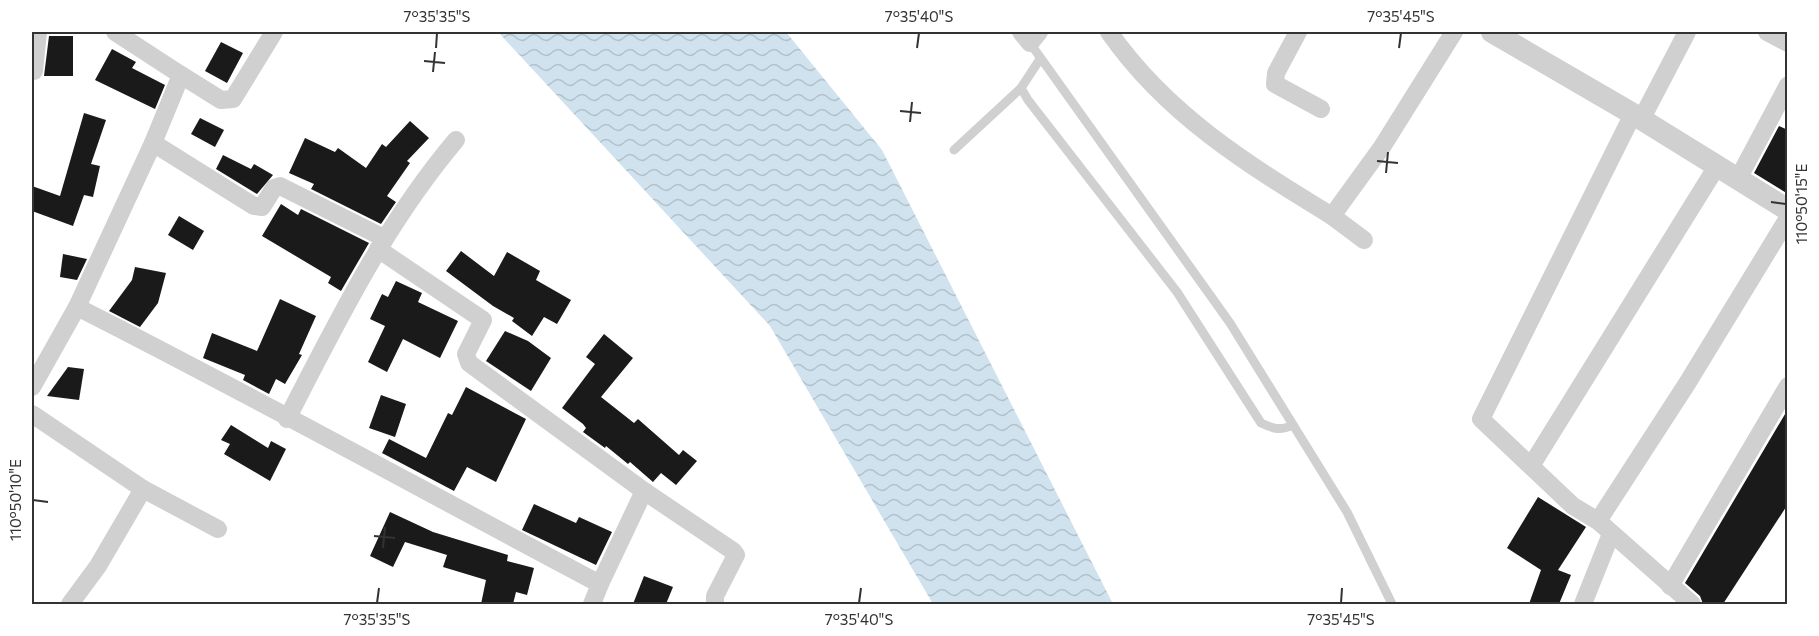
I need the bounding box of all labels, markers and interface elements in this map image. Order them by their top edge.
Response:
text: 7°35'35"S [404,7,471,25]
text: 7°35'40"S [885,7,953,25]
text: 7°35'45"S [1367,7,1435,25]
text: 110°50'15"E [1792,164,1810,244]
text: 110°50'10"E [6,459,24,541]
text: 7°35'35"S [344,610,411,628]
text: 7°35'40"S [825,610,893,628]
text: 7°35'45"S [1307,610,1375,628]

